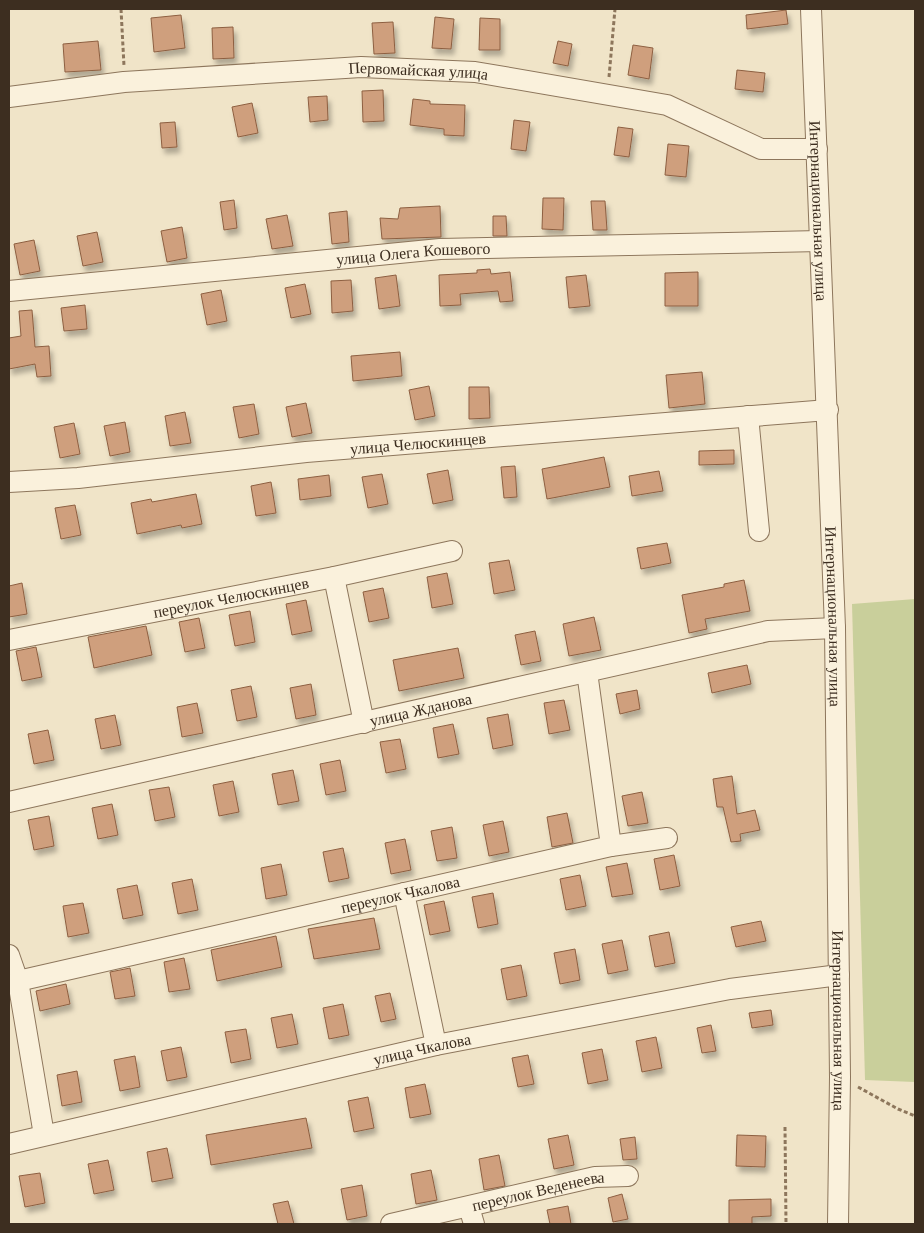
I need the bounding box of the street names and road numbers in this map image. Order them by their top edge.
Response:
street label: Первомайская улица [348,59,490,83]
street label: Интернациональная улица [806,120,830,301]
street label: улица Олега Кошевого [335,240,491,269]
street label: улица Челюскинцев [350,430,487,458]
street label: Интернациональная улица [822,526,844,707]
street label: переулок Челюскинцев [152,574,311,621]
street label: улица Жданова [368,690,473,730]
street label: переулок Чкалова [339,873,461,916]
street label: Интернациональная улица [829,930,848,1111]
street label: улица Чкалова [372,1031,472,1069]
street label: переулок Веденеева [470,1169,605,1214]

